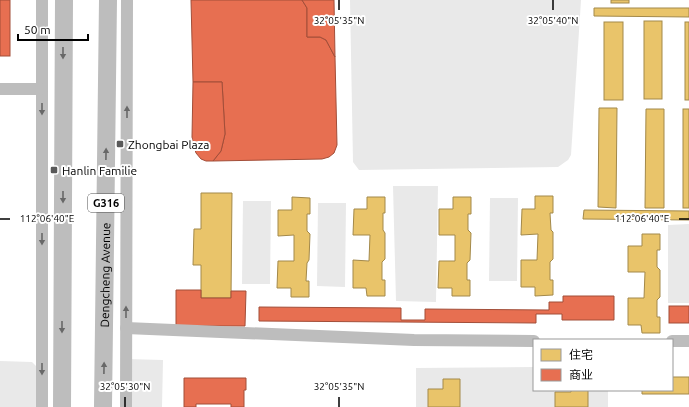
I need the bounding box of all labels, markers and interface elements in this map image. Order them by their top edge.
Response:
text: 32°05'35"N [314,15,364,26]
text: 32°05'40"N [528,15,578,26]
scale bar [18,16,88,42]
text: 50 m [24,23,51,36]
one-way arrow [60,47,66,60]
one-way arrow [39,103,45,116]
one-way arrow [124,105,130,118]
place label: Zhongbai Plaza [128,138,209,151]
marker: Zhongbai Plaza [115,139,125,149]
one-way arrow [103,147,109,160]
place label: Hanlin Familie [62,164,137,177]
marker: Hanlin Familie [49,165,59,175]
one-way arrow [60,191,66,204]
road number: G316 [88,194,124,212]
text: 112°06'40"E [20,213,75,224]
text: 112°06'40"E [615,213,670,224]
street label: Dengcheng Avenue [97,222,112,328]
one-way arrow [39,233,45,246]
one-way arrow [123,305,129,318]
one-way arrow [59,321,65,334]
legend [533,339,673,391]
text: 住宅 [569,348,593,361]
one-way arrow [101,361,107,374]
one-way arrow [39,363,45,376]
text: 商业 [569,368,593,381]
text: 32°05'30"N [100,381,150,392]
text: 32°05'35"N [314,381,364,392]

